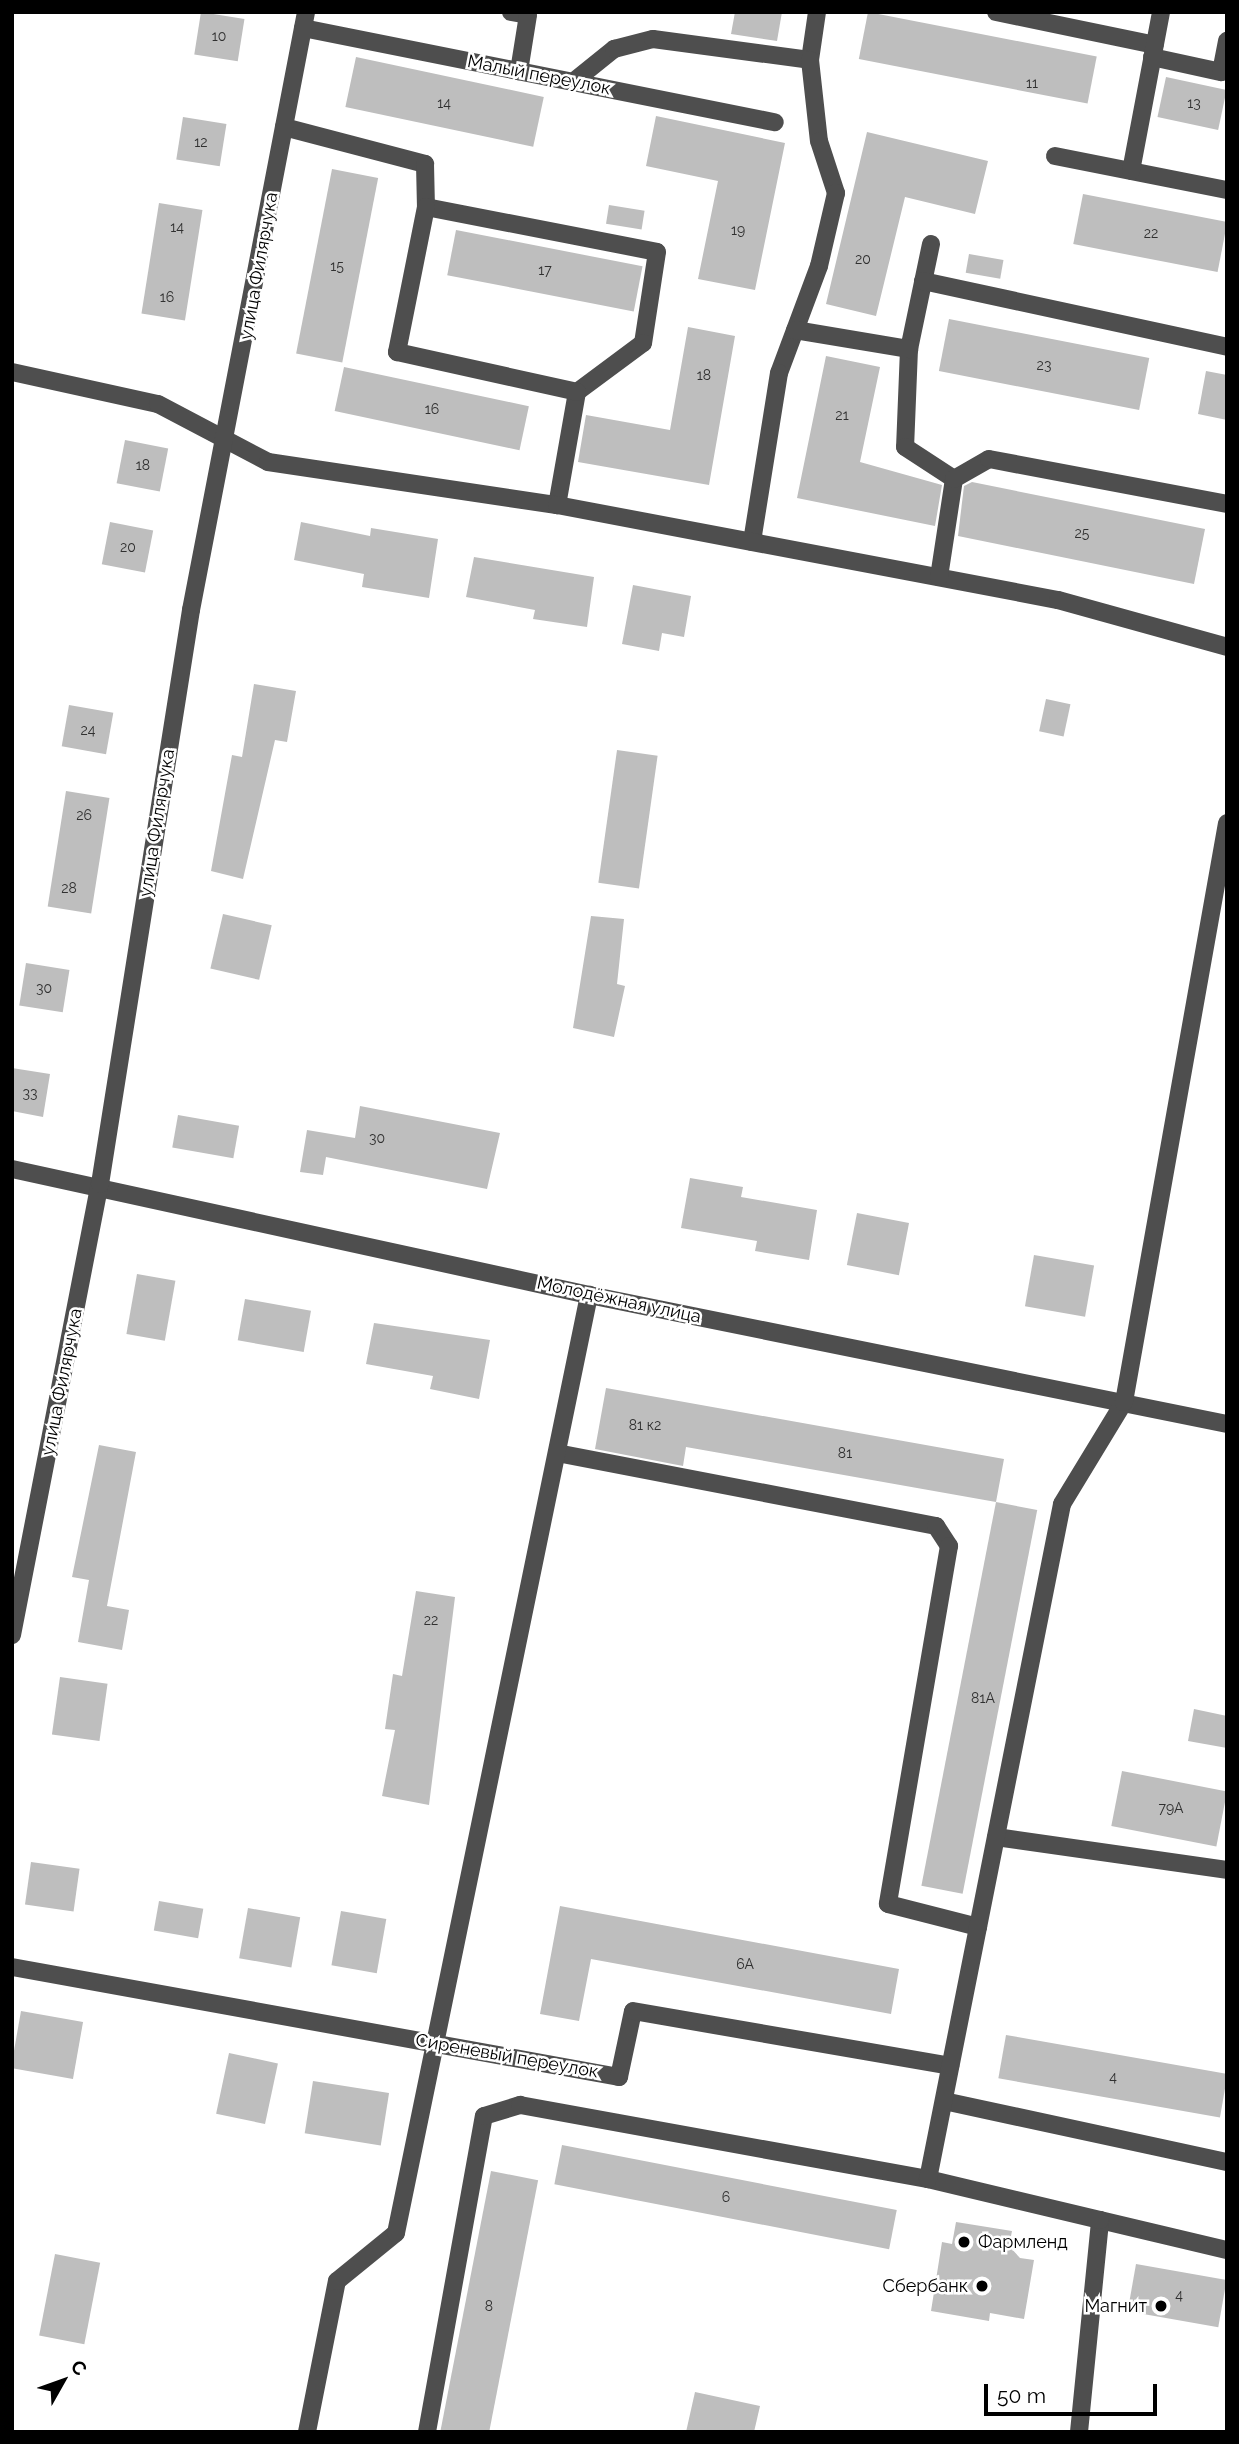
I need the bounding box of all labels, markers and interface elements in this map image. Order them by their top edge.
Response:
house number: 10 [212,28,226,44]
street label: Малый переулок [466,51,612,99]
house number: 11 [1026,75,1038,91]
house number: 14 [437,95,451,111]
house number: 13 [1187,95,1201,111]
house number: 12 [194,134,208,150]
street label: улица Филярчука [235,190,283,342]
house number: 14 [170,219,184,235]
house number: 19 [731,222,745,238]
house number: 22 [1144,225,1158,241]
house number: 20 [855,251,871,267]
house number: 15 [330,258,344,274]
house number: 17 [538,262,552,278]
house number: 16 [160,289,174,305]
house number: 23 [1037,357,1051,373]
house number: 18 [697,367,711,383]
house number: 16 [425,401,439,417]
house number: 21 [835,407,849,423]
house number: 18 [136,457,150,473]
house number: 25 [1075,525,1089,541]
house number: 20 [120,539,136,555]
house number: 24 [81,722,95,738]
street label: улица Филярчука [135,747,179,899]
house number: 26 [76,807,92,823]
house number: 28 [61,880,77,896]
house number: 30 [36,980,52,996]
house number: 33 [23,1085,37,1101]
house number: 30 [369,1130,385,1146]
street label: Молодёжная улица [535,1272,703,1328]
street label: улица Филярчука [37,1307,87,1457]
house number: 81 к2 [629,1417,661,1433]
house number: 81 [838,1445,852,1461]
house number: 22 [424,1612,438,1628]
house number: 81А [971,1690,995,1706]
house number: 79А [1158,1800,1184,1816]
house number: 6А [736,1956,754,1972]
street label: Сиреневый переулок [414,2029,600,2083]
house number: 4 [1109,2069,1117,2085]
house number: 6 [722,2189,730,2205]
place label: Фармленд [978,2231,1068,2253]
marker: Фармленд [956,2234,972,2250]
place label: Сбербанк [882,2275,968,2297]
marker: Сбербанк [974,2278,990,2294]
house number: 4 [1175,2287,1183,2303]
place label: Магнит [1084,2295,1147,2317]
house number: 8 [485,2298,493,2314]
marker: Магнит [1153,2298,1169,2314]
north arrow [28,2346,98,2416]
text: С [66,2355,92,2380]
scale bar [987,2370,1160,2414]
text: 50 m [997,2383,1046,2408]

